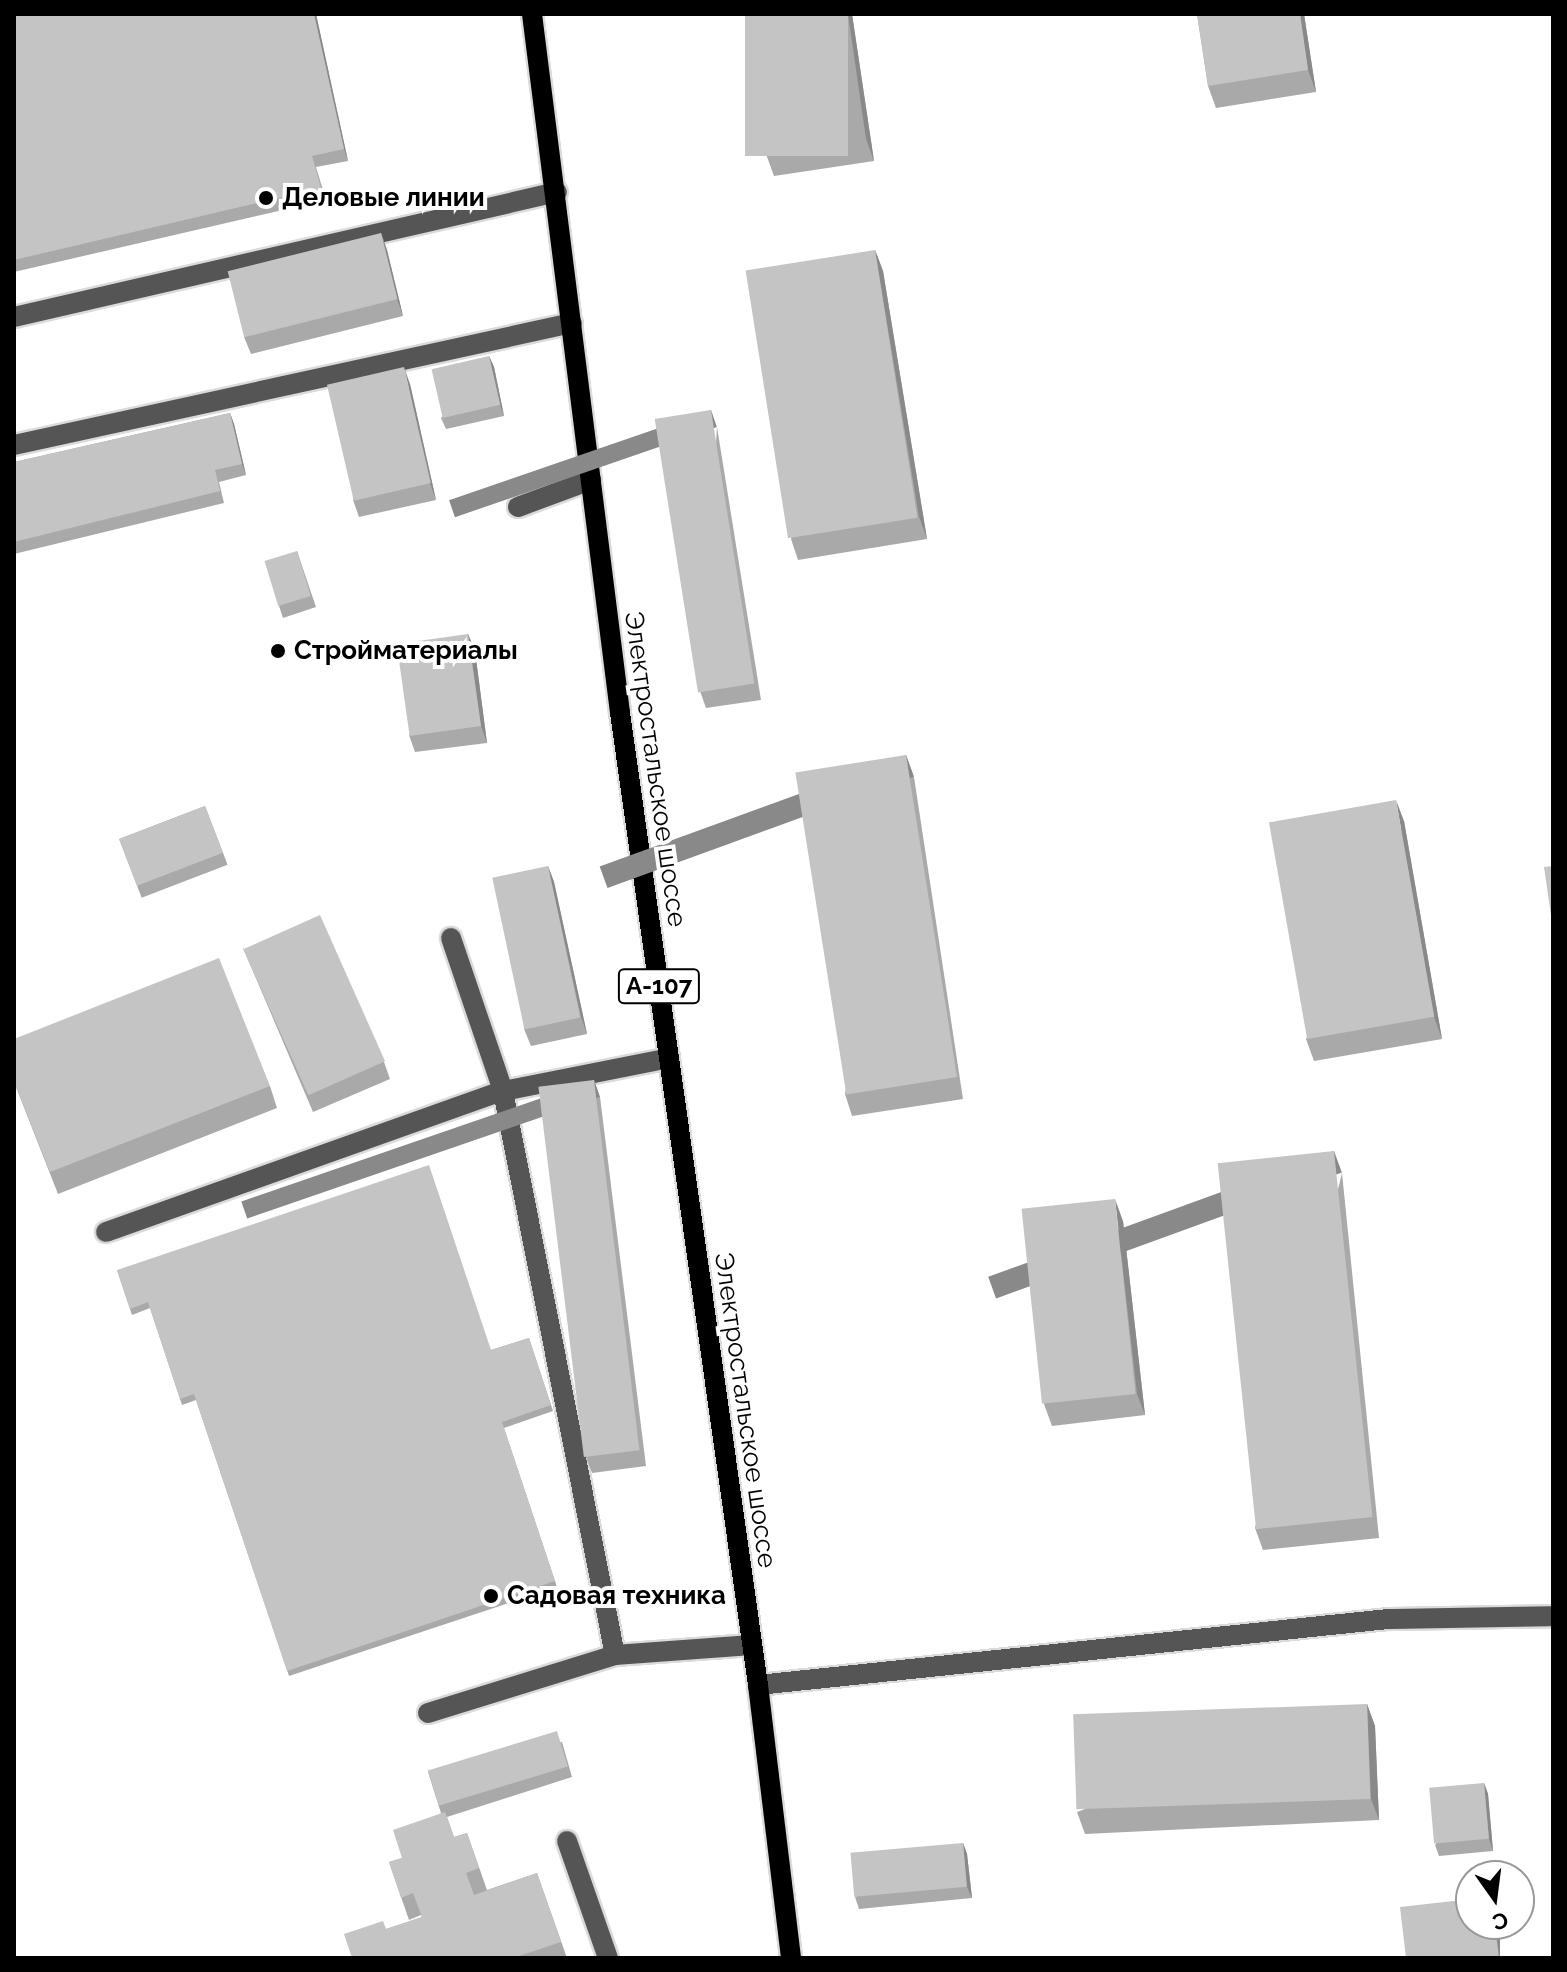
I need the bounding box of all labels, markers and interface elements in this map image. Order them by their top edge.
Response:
place label: Деловые линии [282,182,485,214]
marker: Деловые линии [257,189,275,207]
street label: Электростальское шоссе [617,609,693,929]
place label: Стройматериалы [294,635,518,667]
marker: Стройматериалы [269,642,287,660]
road number: А-107 [617,966,701,1006]
street label: Электростальское шоссе [707,1250,783,1570]
place label: Садовая техника [507,1580,726,1612]
marker: Садовая техника [482,1587,500,1605]
north arrow [1455,1860,1535,1940]
text: С [1490,1907,1511,1936]

